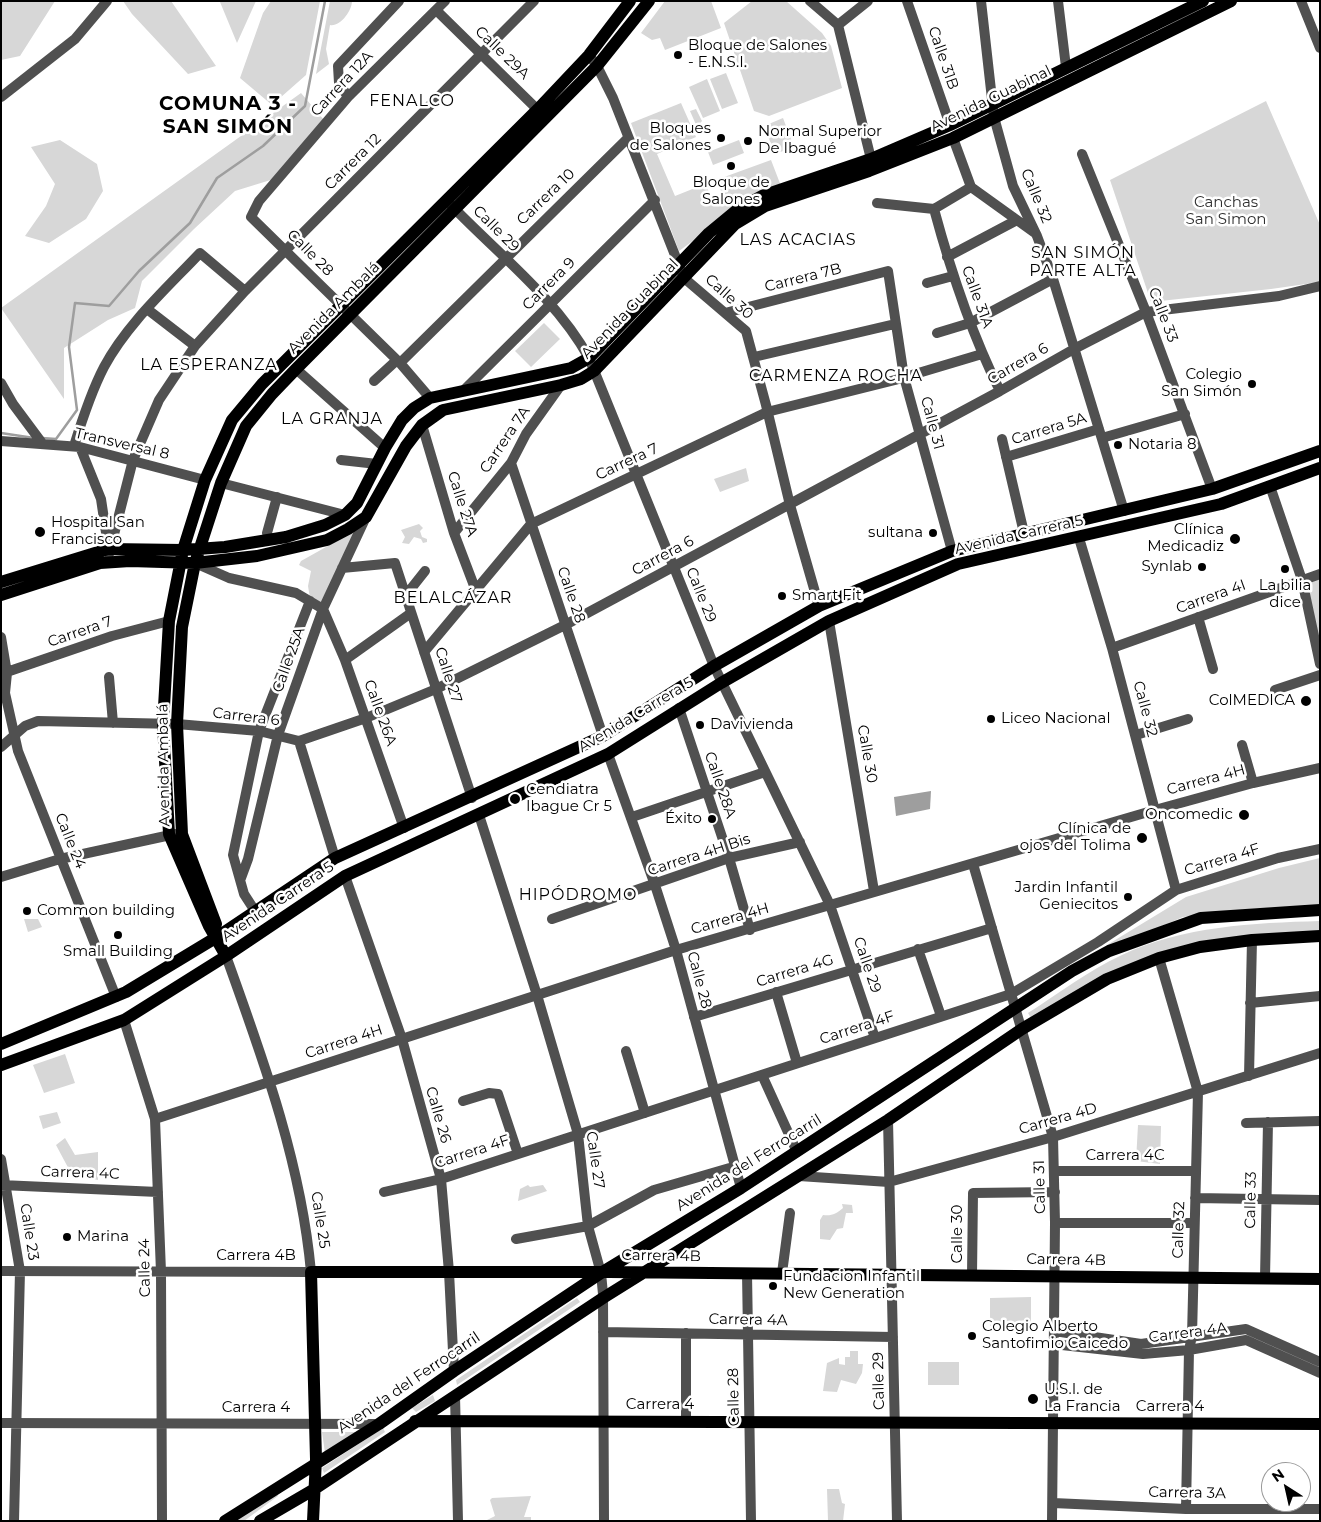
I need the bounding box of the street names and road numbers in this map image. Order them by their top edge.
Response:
street label: Calle 29A [471,23,533,83]
street label: Calle 31B [924,24,962,92]
street label: Carrera 12A [307,48,377,120]
street label: Avenida Guabinal [928,62,1054,136]
street label: Carrera 12 [321,130,385,194]
street label: Carrera 10 [513,165,579,229]
street label: Calle 32 [1017,166,1055,226]
street label: Calle 29 [469,202,523,256]
street label: Calle 28 [283,226,337,280]
street label: Carrera 9 [519,254,579,314]
street label: Avenida Guabinal [578,255,682,363]
street label: Avenida Ambalá [284,258,384,358]
street label: Carrera 7B [763,260,843,296]
street label: Calle 31A [957,263,997,331]
street label: Calle 30 [701,271,757,323]
street label: Calle 33 [1144,285,1182,345]
street label: Carrera 6 [984,339,1052,389]
street label: Calle 31 [916,394,948,452]
street label: Carrera 7A [476,403,534,477]
street label: Carrera 5A [1009,409,1089,449]
street label: Transversal 8 [73,424,171,464]
street label: Carrera 7 [593,440,661,484]
street label: Calle 27A [443,469,481,539]
street label: Avenida Carrera 5 [953,511,1085,559]
street label: Carrera 6 [629,532,697,580]
street label: Calle 28 [553,564,589,626]
street label: Calle 29 [682,565,720,625]
street label: Carrera 4I [1174,576,1248,618]
street label: Carrera 7 [45,613,115,651]
street label: Calle 25A [269,625,309,695]
street label: Calle 27 [431,645,465,705]
street label: Avenida Carrera 5 [575,673,697,757]
street label: Calle 26A [360,678,400,748]
street label: Calle 32 [1129,679,1161,739]
street label: Avenida Ambalá [154,703,174,827]
street label: Carrera 6 [211,704,281,730]
street label: Calle 30 [853,723,881,785]
street label: Calle 28A [700,749,740,821]
street label: Carrera 4H [1165,761,1247,799]
street label: Calle 24 [51,810,89,872]
street label: Carrera 4H Bis [645,830,753,880]
street label: Carrera 4F [1182,840,1262,880]
street label: Avenida Carrera 5 [219,858,337,946]
street label: Carrera 4H [689,899,771,939]
street label: Calle 29 [849,935,885,995]
street label: Calle 28 [683,949,715,1011]
street label: Carrera 4G [754,951,836,991]
street label: Carrera 4F [817,1007,897,1049]
street label: Carrera 4H [303,1021,385,1063]
street label: Calle 26 [421,1085,455,1145]
street label: Carrera 4D [1017,1099,1099,1139]
street label: Avenida del Ferrocarril [673,1111,825,1215]
street label: Calle 27 [582,1130,608,1190]
street label: Carrera 4F [432,1131,512,1173]
street label: Carrera 4C [1085,1147,1165,1165]
street label: Calle 31 [1031,1160,1049,1214]
street label: Carrera 4C [40,1163,120,1183]
street label: Calle 33 [1242,1171,1260,1229]
street label: Calle 25 [307,1190,333,1250]
street label: Calle 32 [1169,1201,1189,1259]
street label: Calle 23 [16,1202,42,1262]
street label: Calle 30 [949,1205,967,1263]
street label: Calle 24 [135,1239,155,1297]
street label: Carrera 4B [621,1246,701,1266]
street label: Carrera 4B [216,1247,296,1265]
street label: Carrera 4B [1026,1250,1106,1270]
street label: Carrera 4A [708,1310,788,1330]
street label: Carrera 4A [1148,1319,1228,1347]
street label: Avenida del Ferrocarril [334,1329,484,1437]
street label: Calle 29 [869,1352,889,1410]
street label: Calle 28 [724,1368,744,1426]
street label: Carrera 4 [626,1396,694,1414]
street label: Carrera 4 [1136,1398,1204,1416]
street label: Carrera 4 [222,1399,290,1417]
street label: Carrera 3A [1148,1483,1226,1503]

